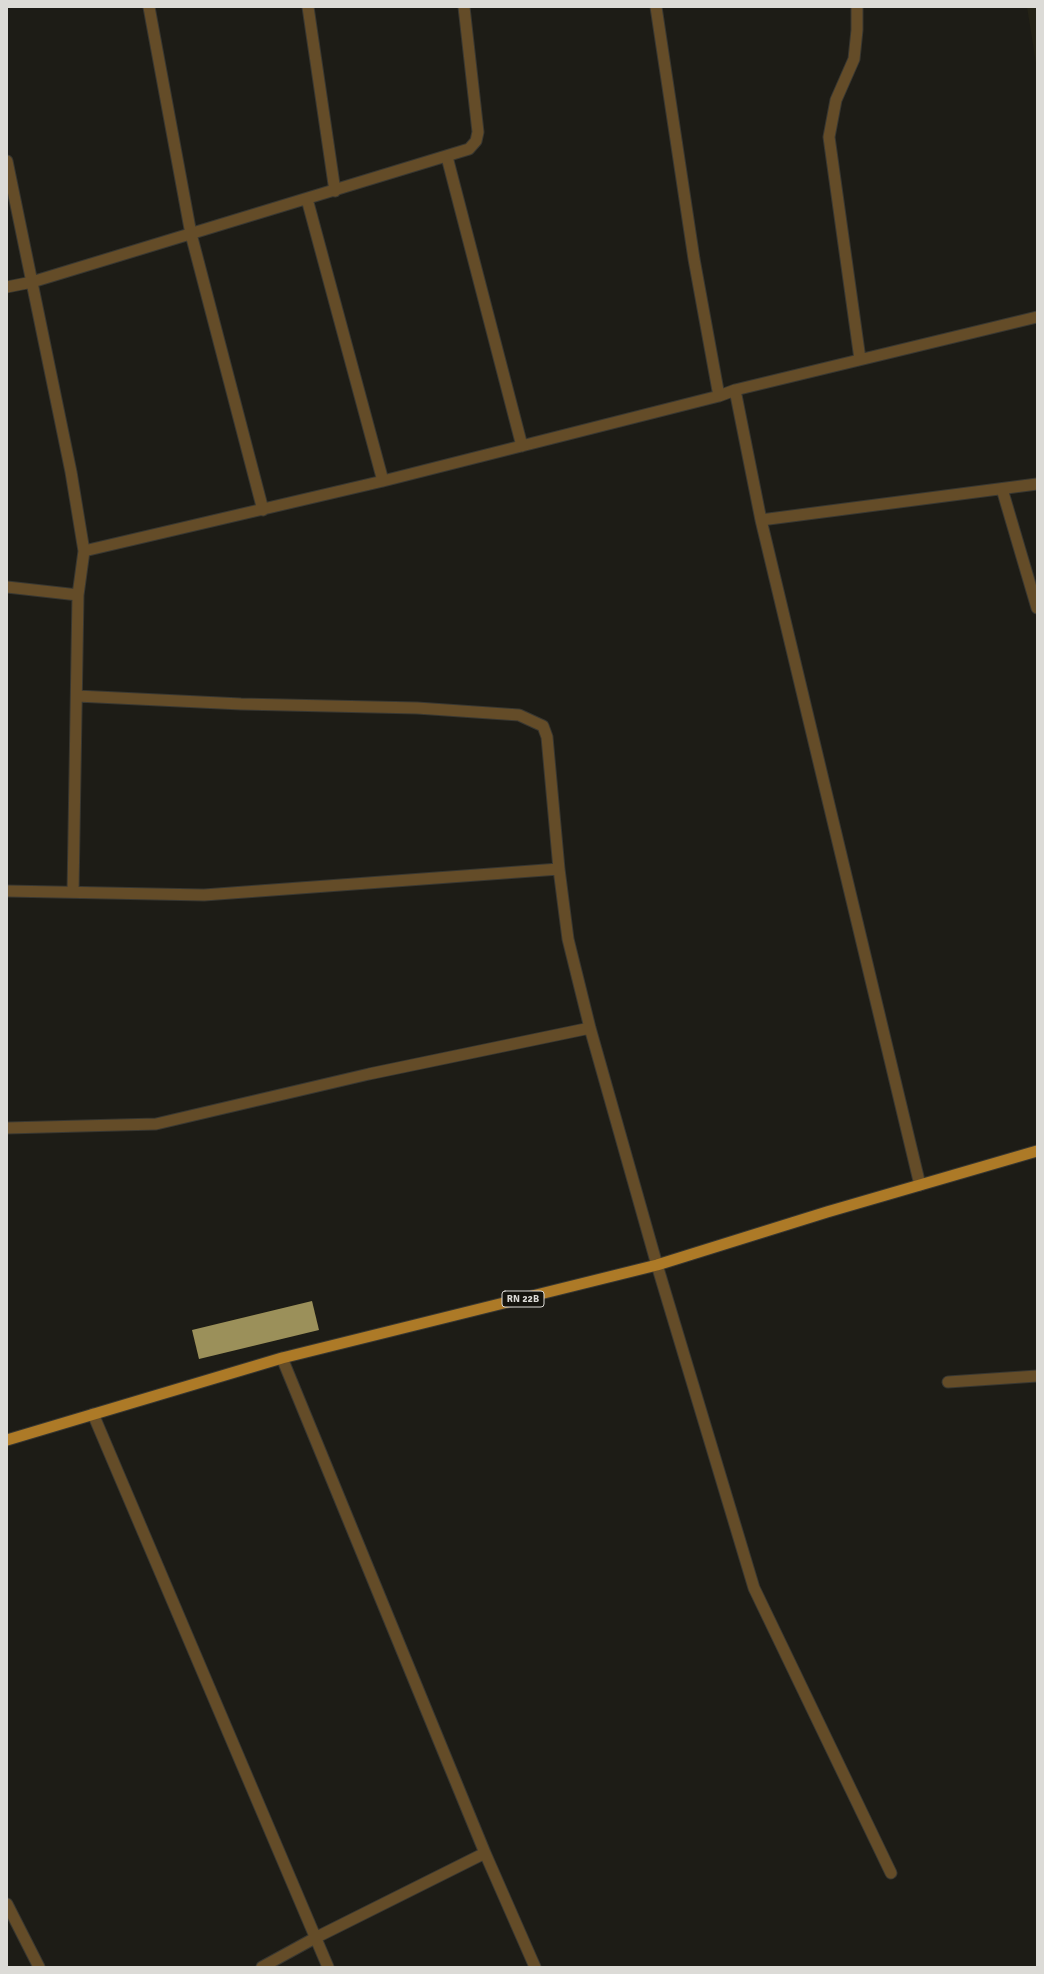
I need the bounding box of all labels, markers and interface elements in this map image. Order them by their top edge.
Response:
road number: RN 22B [502,1291,544,1307]

